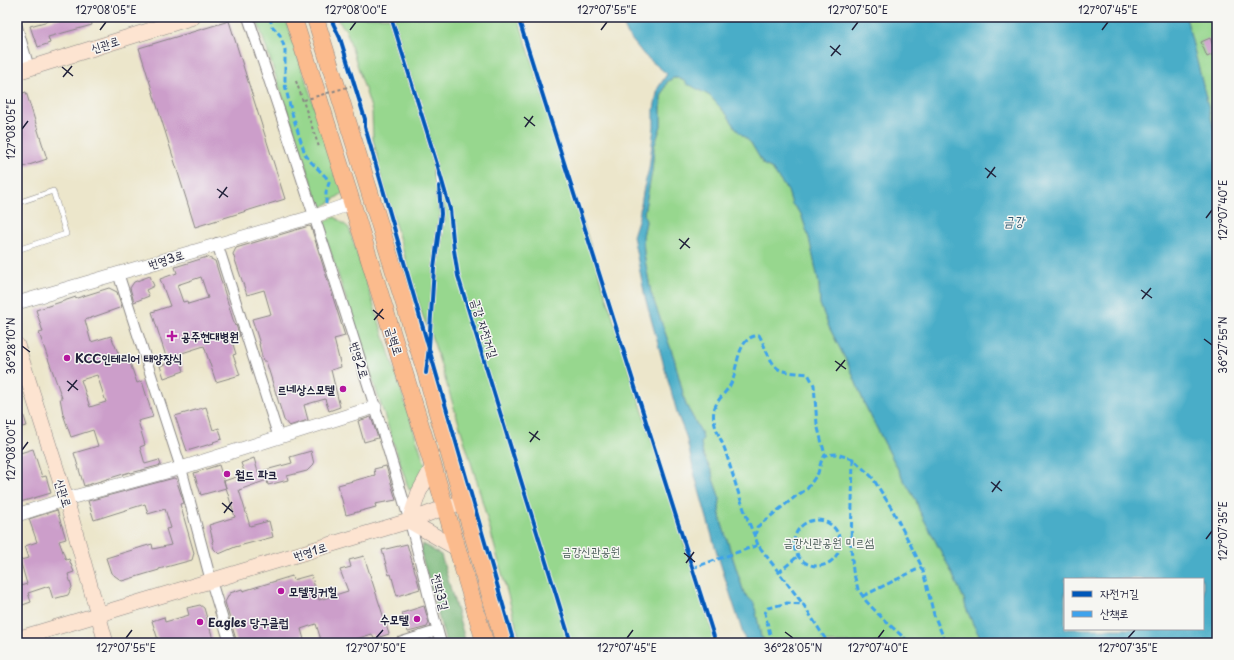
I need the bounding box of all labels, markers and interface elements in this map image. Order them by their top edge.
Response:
text: 127°08'05"E [75,2,137,17]
text: 127°08'00"E [325,2,387,17]
text: 127°07'55"E [577,2,637,17]
text: 127°07'50"E [828,2,888,17]
text: 127°07'45"E [1078,2,1138,17]
street label: 신관로 [89,31,121,57]
text: 127°08'05"E [3,98,18,160]
text: 127°07'40"E [1215,180,1230,240]
water label: 금강 [1004,211,1026,230]
street label: 번영3로 [146,245,186,273]
street label: 금강 자전거길 [467,296,503,361]
text: 36°27'55"N [1215,316,1230,374]
text: 36°28'10"N [3,317,18,375]
street label: 금벽로 [382,325,408,357]
place label: 공주현대병원 [181,327,239,345]
marker: 공주현대병원 [166,330,178,342]
street label: 번영2로 [346,339,374,381]
place label: KCC인테리어 태양장식 [75,349,182,367]
marker: KCC인테리어 태양장식 [62,353,72,363]
place label: 르네상스모텔 [277,380,335,398]
marker: 르네상스모텔 [338,384,348,394]
text: 127°08'00"E [3,419,18,481]
place label: 월드 파크 [235,465,277,483]
marker: 월드 파크 [222,469,232,479]
street label: 신관로 [51,477,77,509]
text: 127°07'35"E [1215,501,1230,561]
park label: 금강신관공원 미르섬 [784,533,874,551]
street label: 번영1로 [291,537,329,565]
park label: 금강신관공원 [562,542,620,560]
street label: 전막3길 [428,572,454,612]
legend [1064,578,1204,630]
place label: 모텔킹커힐 [289,582,338,600]
text: 자전거길 [1100,584,1139,602]
marker: 모텔킹커힐 [276,586,286,596]
text: 산책로 [1100,604,1129,622]
place label: 수모텔 [380,610,409,628]
place label: Eagles 당구클럽 [208,613,289,631]
marker: 수모텔 [412,614,422,624]
marker: Eagles 당구클럽 [195,617,205,627]
text: 127°07'55"E [96,640,156,655]
text: 127°07'50"E [346,640,406,655]
text: 127°07'45"E [597,640,657,655]
text: 36°28'05"N [764,640,823,655]
text: 127°07'40"E [848,640,908,655]
text: 127°07'35"E [1098,640,1158,655]

